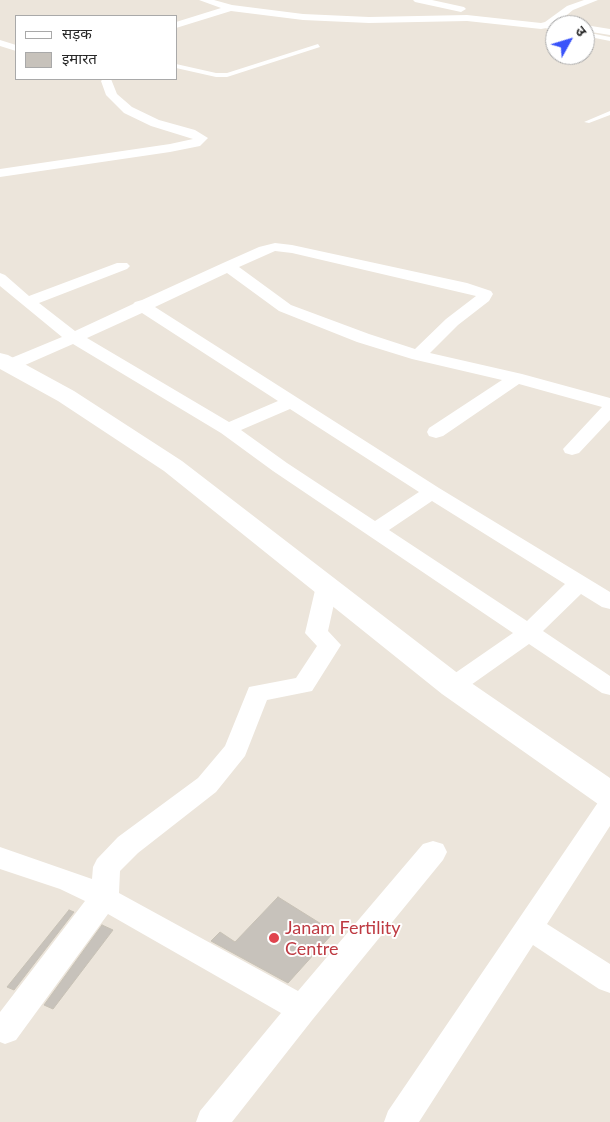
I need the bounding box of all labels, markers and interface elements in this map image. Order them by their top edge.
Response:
legend [15,15,178,80]
north arrow [545,15,595,65]
text: उ [572,22,590,39]
text: सड़क [62,24,92,42]
text: इमारत [62,49,97,67]
place label: Janam Fertility Centre [285,917,400,960]
marker: Janam Fertility Centre [267,931,281,945]

